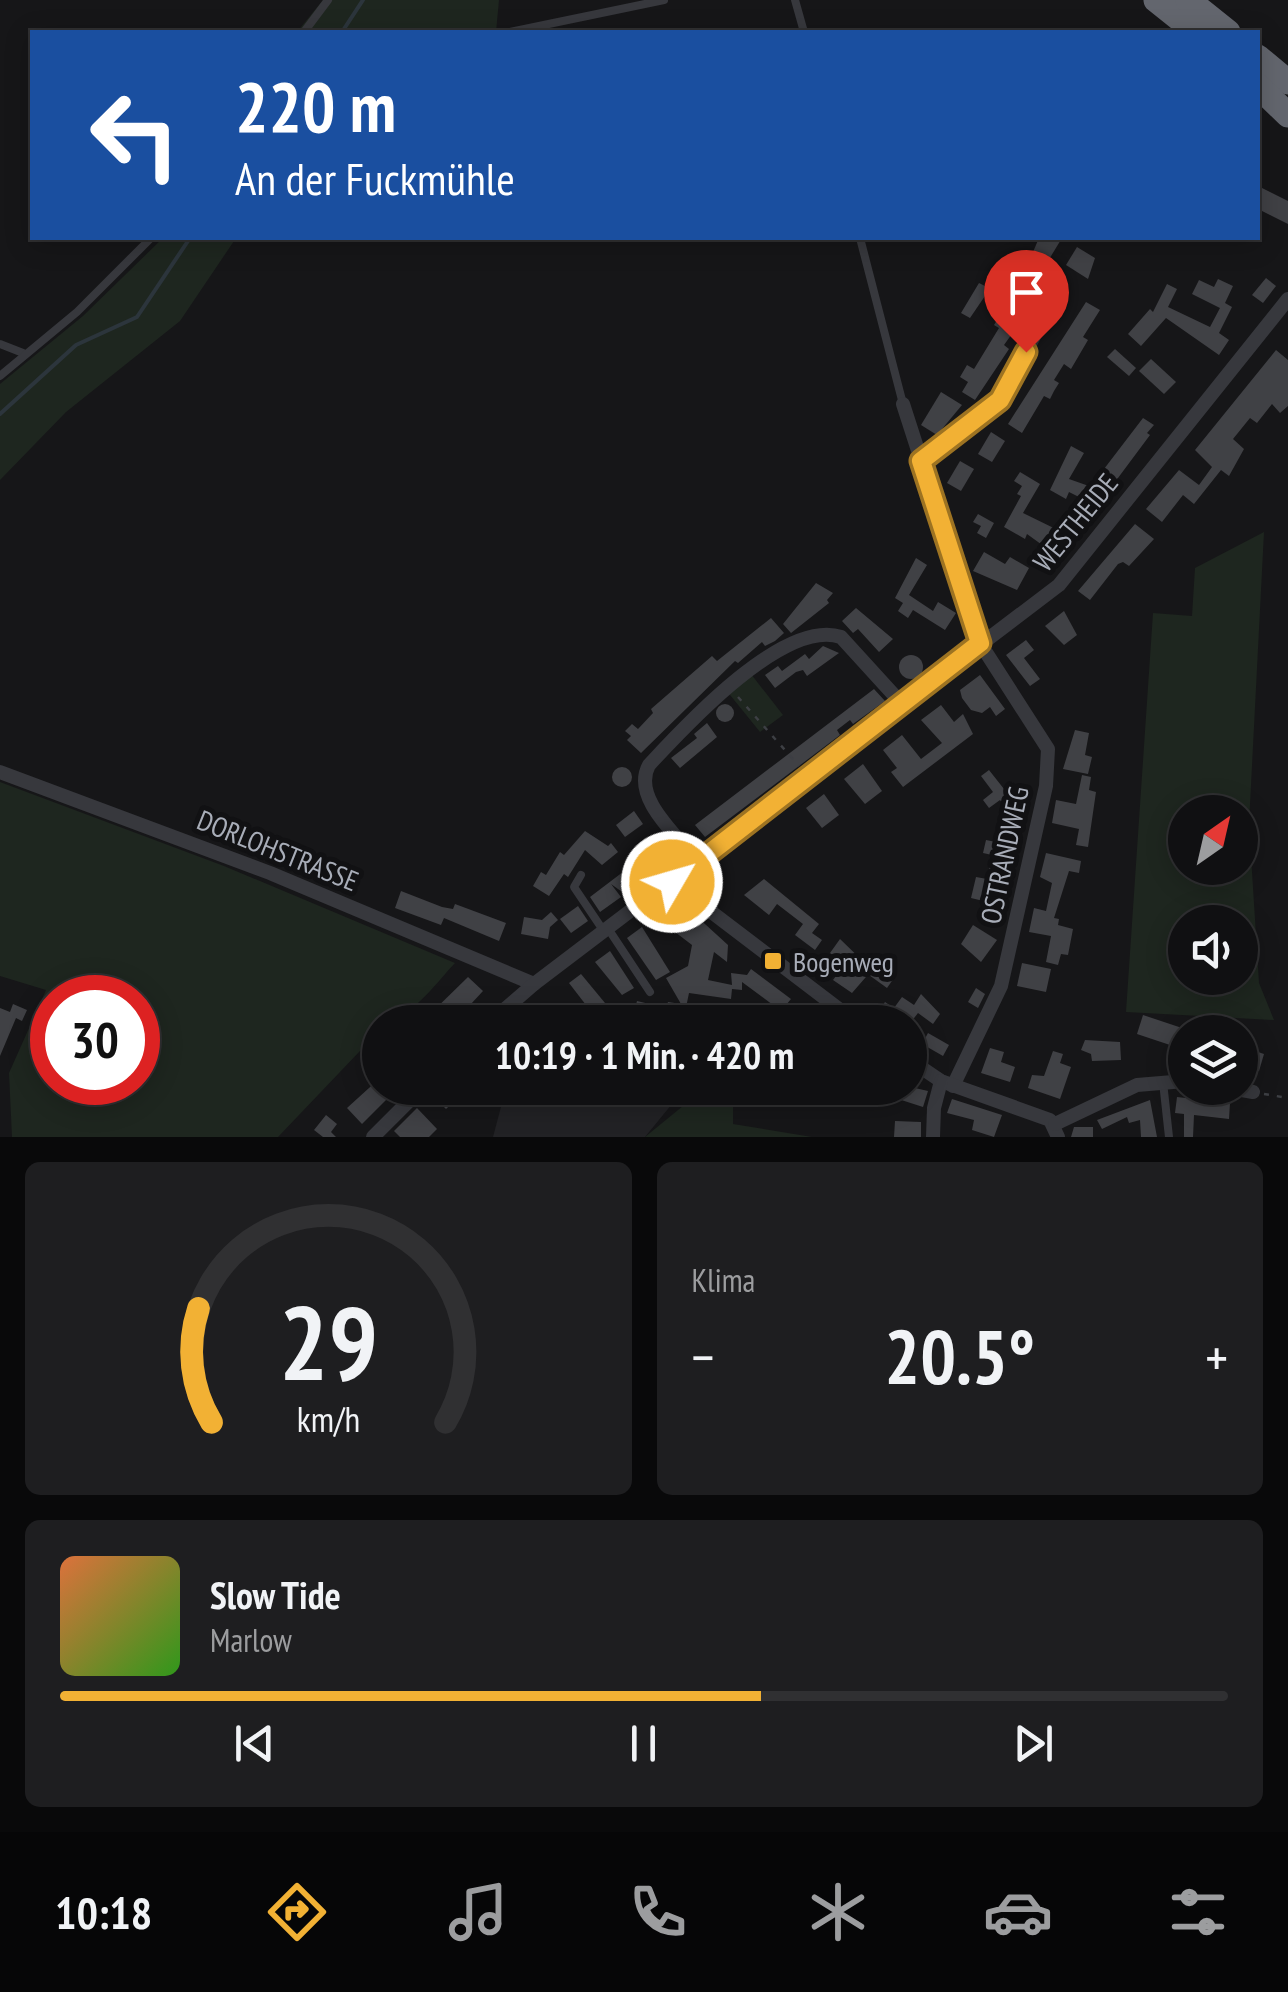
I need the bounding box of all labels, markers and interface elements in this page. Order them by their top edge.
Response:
text: 220 m [235,61,396,151]
icon: left [70,70,200,200]
text: An der Fuckmühle [235,149,515,207]
pin [984,250,1069,353]
icon: arrive [999,265,1054,320]
street label: WESTHEIDE [1024,465,1126,579]
street label: OSTRANDWEG [971,783,1037,927]
north arrow [1168,795,1258,885]
map controls [1168,795,1258,1105]
street label: DORLOHSTRASSE [192,801,364,899]
position arrow [620,830,724,934]
button: sound [1168,905,1258,995]
place label: Bogenweg [793,943,894,980]
marker: Bogenweg [762,950,784,972]
speed limit sign: 30 [30,975,160,1105]
button: layers [1168,1015,1258,1105]
text: 10:19 · 1 Min. · 420 m [495,1030,794,1079]
text: Klima [692,1259,755,1301]
text: 29 [279,1274,378,1409]
text: 20.5° [884,1308,1035,1405]
text: − [692,1321,714,1392]
text: + [1205,1321,1228,1392]
text: km/h [297,1396,360,1442]
text: Slow Tide [210,1570,341,1619]
text: Marlow [210,1619,292,1661]
icon: previous [227,1716,282,1771]
icon: pause [616,1716,671,1771]
icon: next [1006,1716,1061,1771]
icon: directions [262,1877,332,1947]
icon: music [443,1877,513,1947]
icon: phone [623,1877,693,1947]
icon: climate [803,1877,873,1947]
icon: car [983,1877,1053,1947]
icon: filters [1163,1877,1233,1947]
text: 10:18 [55,1883,152,1941]

